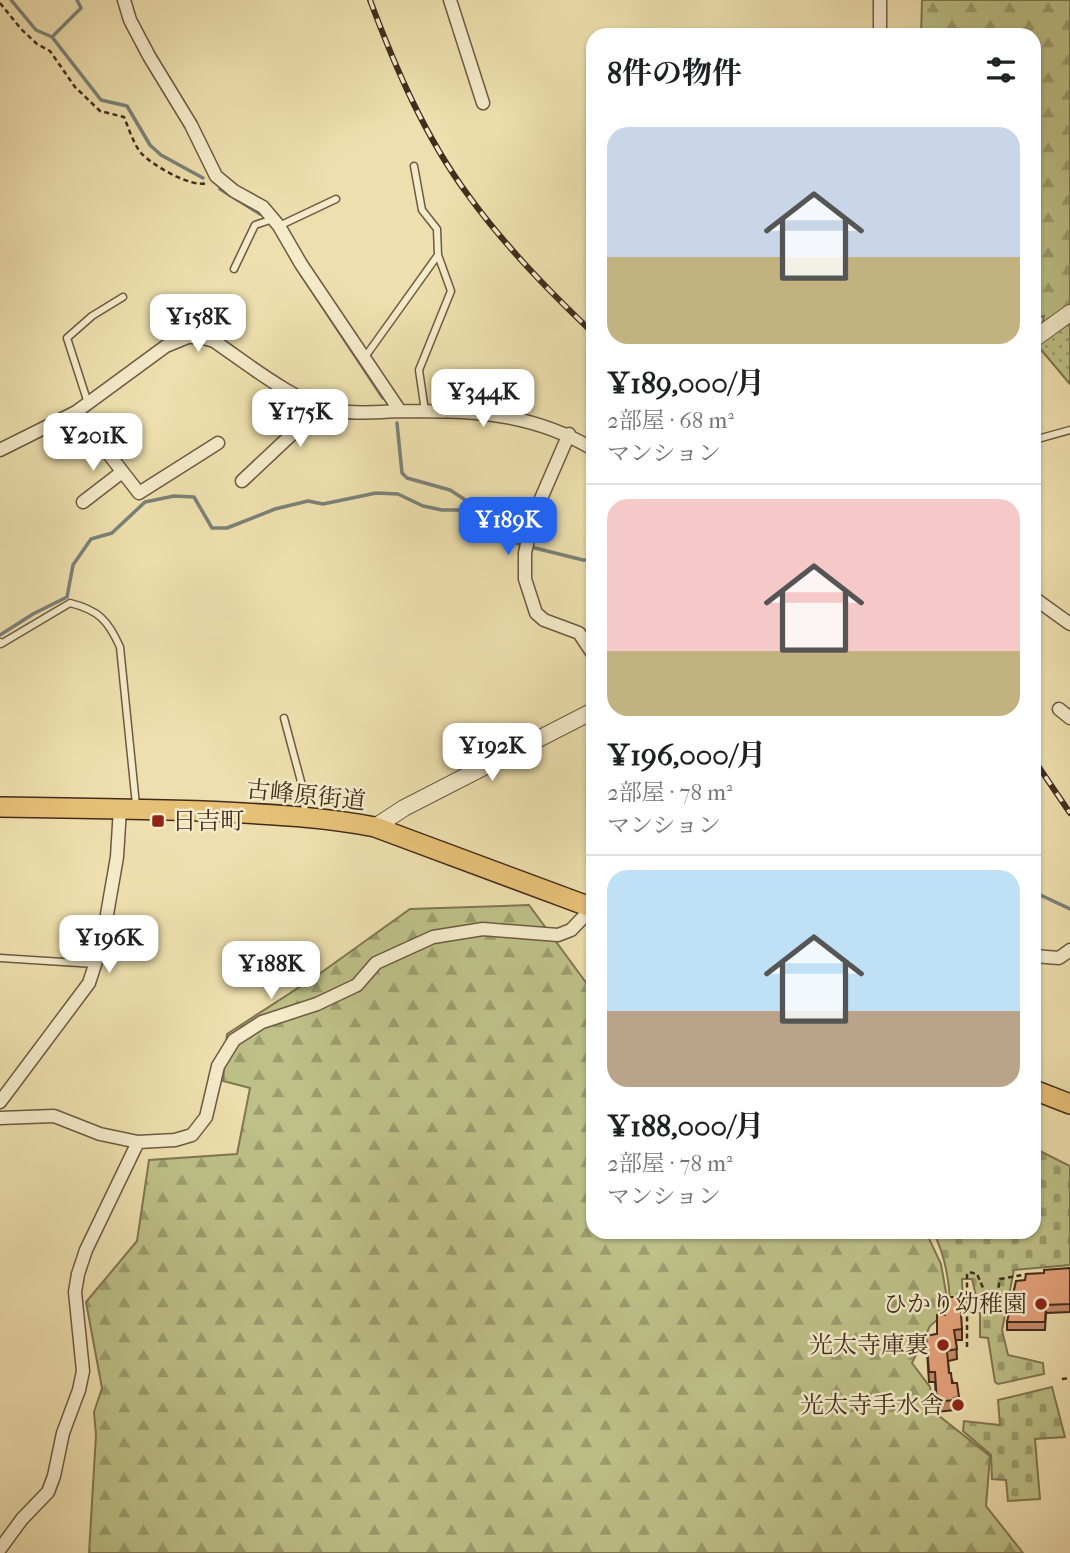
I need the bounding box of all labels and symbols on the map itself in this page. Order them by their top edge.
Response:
pin: ¥158K [149,294,247,354]
pin: ¥344K [434,370,532,429]
pin: ¥175K [251,390,349,449]
pin: ¥201K [44,414,142,473]
pin: ¥189K [459,498,557,557]
pin: ¥192K [443,724,541,783]
street label: 古峰原街道 [245,775,367,815]
place label: 日吉町 [172,807,244,835]
marker: 日吉町 [150,813,166,829]
pin: ¥196K [60,916,158,975]
pin: ¥188K [222,942,320,1001]
place label: ひかり幼稚園 [883,1290,1027,1318]
marker: ひかり幼稚園 [1033,1296,1049,1312]
place label: 光太寺庫裏 [809,1331,929,1359]
marker: 光太寺庫裏 [935,1337,951,1353]
place label: 光太寺手水舎 [800,1391,944,1419]
marker: 光太寺手水舎 [950,1397,966,1413]

